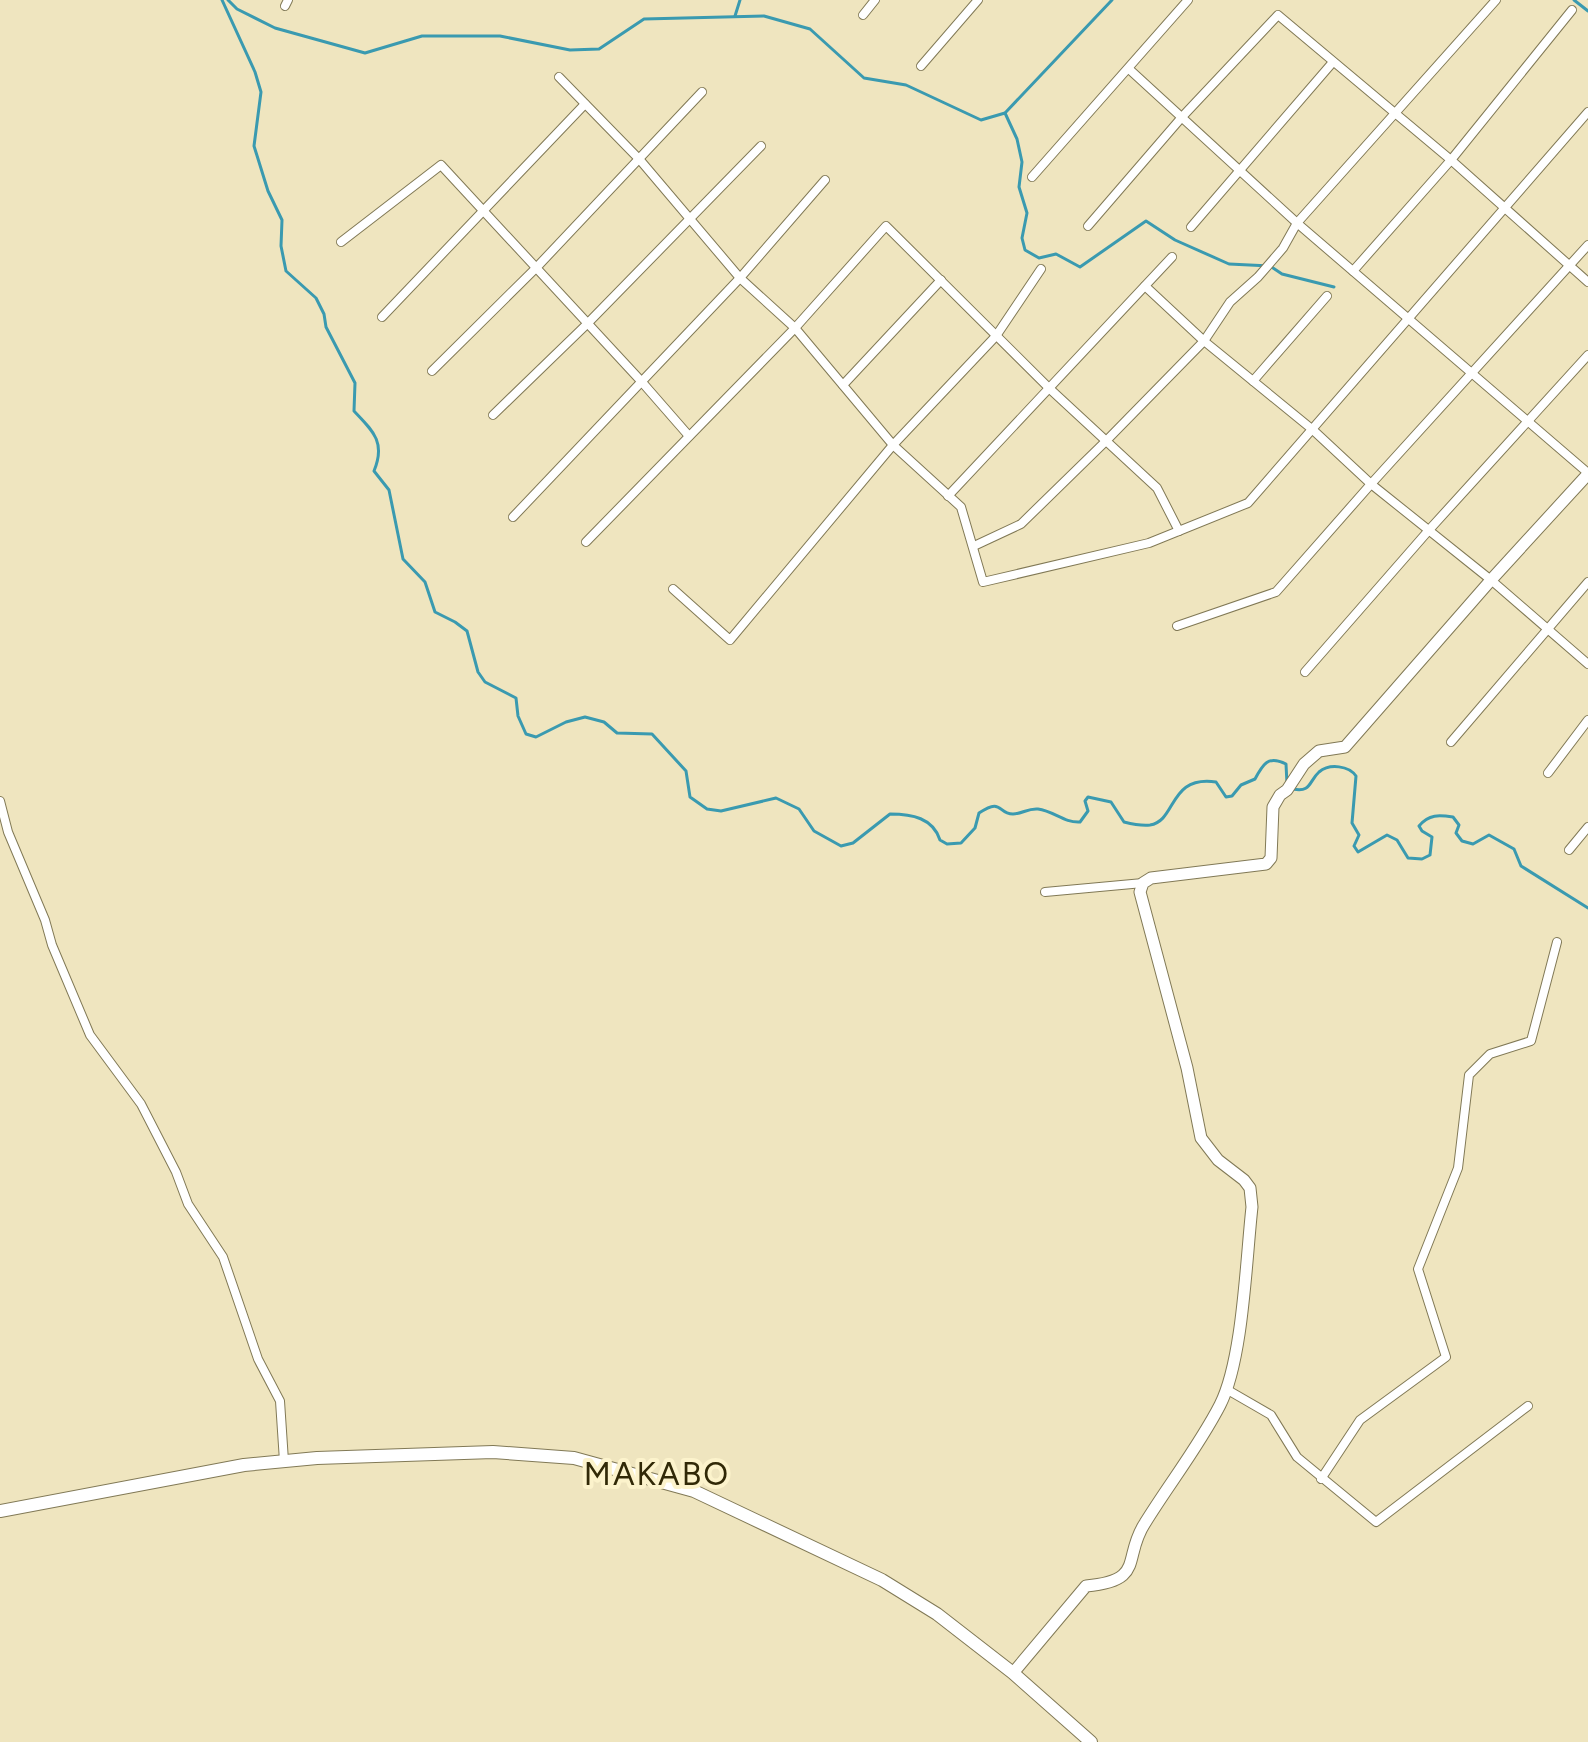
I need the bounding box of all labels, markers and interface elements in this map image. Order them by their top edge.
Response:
district label: MAKABO [584,1455,730,1493]

